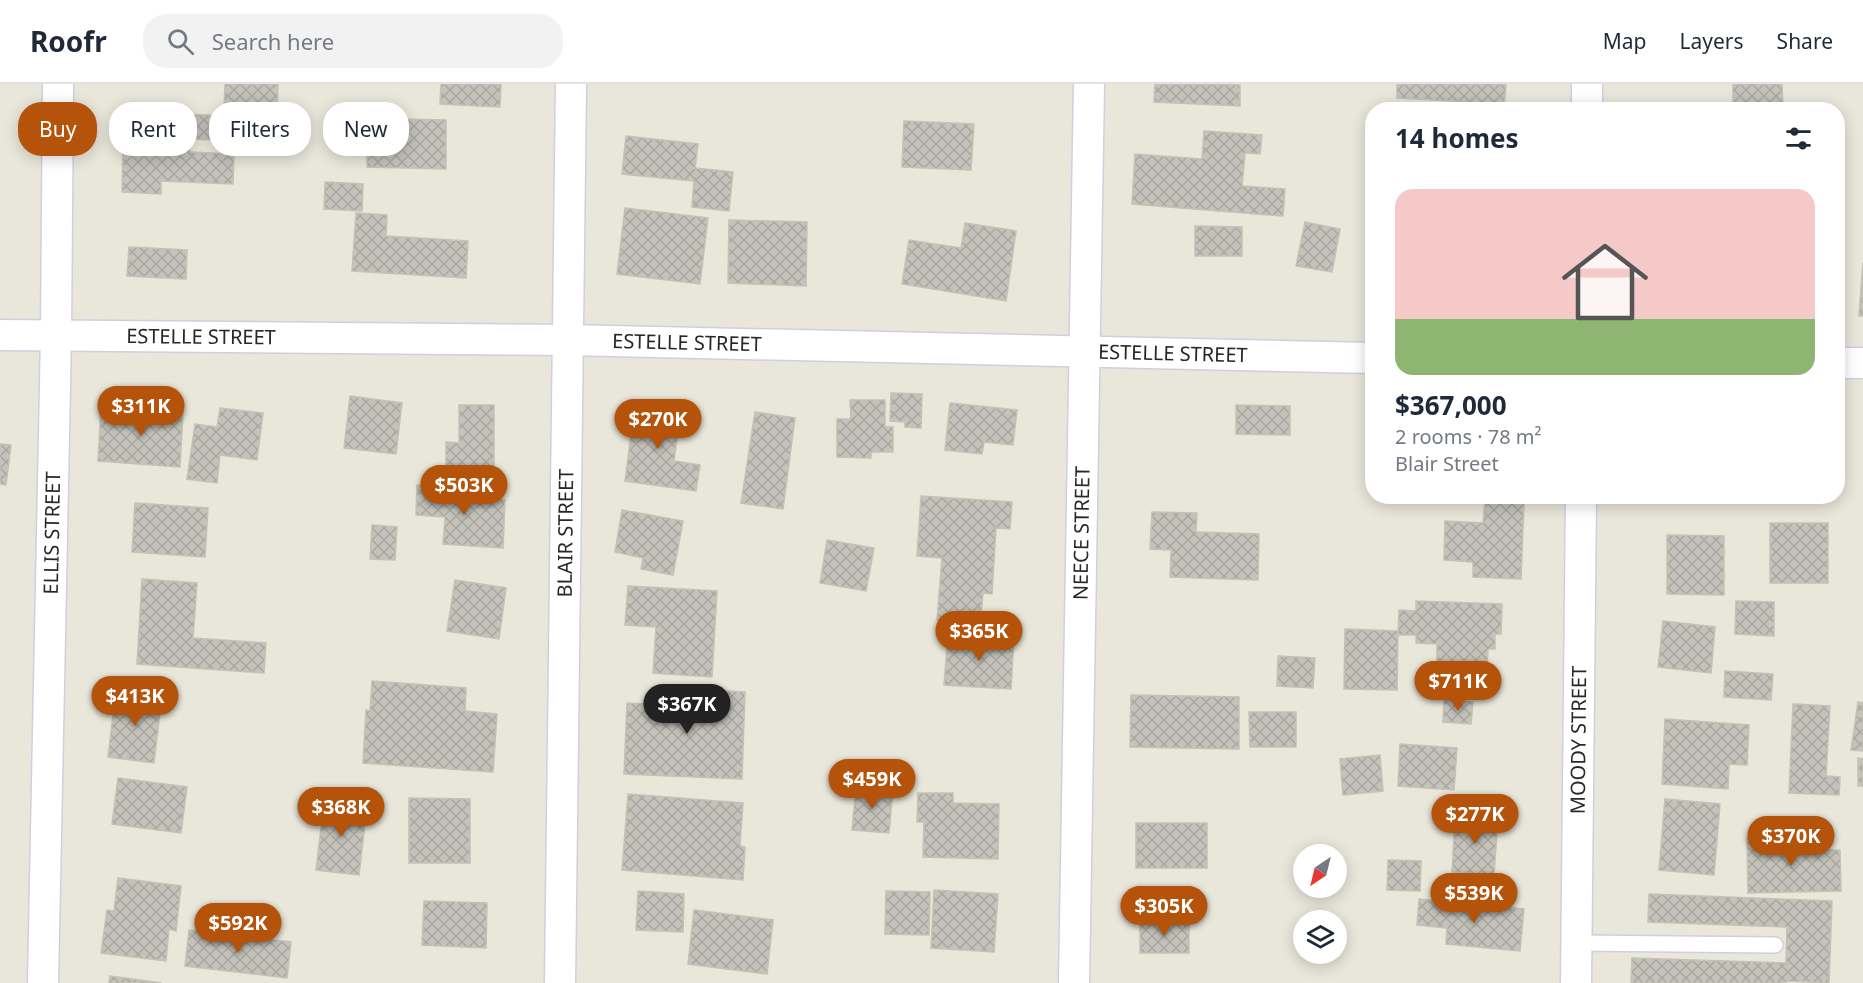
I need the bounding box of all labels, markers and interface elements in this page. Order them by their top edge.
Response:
search box [143,14,563,68]
text: Roofr [30,22,107,60]
icon: search [164,25,197,58]
text: Search here [212,26,334,56]
text: Map [1603,27,1647,55]
text: Layers [1680,27,1744,55]
text: Share [1777,27,1833,55]
chip: Buy [18,102,97,156]
chip: Rent [109,102,197,156]
chip: Filters [209,102,311,156]
chip: New [323,102,409,156]
text: 14 homes [1395,120,1519,156]
icon: filters [1782,122,1815,155]
icon: home [1551,228,1659,336]
street label: ESTELLE STREET [126,322,276,350]
street label: ESTELLE STREET [612,327,762,357]
street label: ESTELLE STREET [1098,338,1248,368]
pin: $311K [99,386,183,437]
text: $367,000 [1395,387,1507,423]
text: $311K [111,392,171,419]
pin: $270K [616,399,700,450]
text: $270K [628,405,688,432]
text: 2 rooms · 78 m² [1395,423,1542,450]
text: Blair Street [1395,450,1499,477]
pin: $503K [422,465,506,516]
street label: NEECE STREET [1066,466,1096,600]
street label: BLAIR STREET [551,469,579,598]
street label: ELLIS STREET [37,471,66,595]
text: $503K [434,471,494,498]
pin: $365K [937,611,1021,662]
text: $365K [949,617,1009,644]
pin: $711K [1416,661,1500,712]
street label: MOODY STREET [1564,666,1592,814]
text: $711K [1428,667,1488,694]
pin: $413K [93,676,177,727]
text: $413K [105,682,165,709]
pin: $367K [645,684,729,735]
text: $367K [657,690,717,717]
pin: $459K [830,759,914,810]
text: $459K [842,765,902,792]
pin: $368K [299,787,383,838]
text: $368K [311,793,371,820]
pin: $277K [1433,794,1517,845]
text: $277K [1445,800,1505,827]
pin: $370K [1749,816,1833,867]
text: $370K [1761,822,1821,849]
north arrow [1293,844,1347,898]
map controls [1293,844,1347,964]
pin: $539K [1432,873,1516,924]
text: $539K [1444,879,1504,906]
pin: $305K [1122,886,1206,937]
text: $305K [1134,892,1194,919]
pin: $592K [196,903,280,954]
text: $592K [208,909,268,936]
button: layers [1293,910,1347,964]

